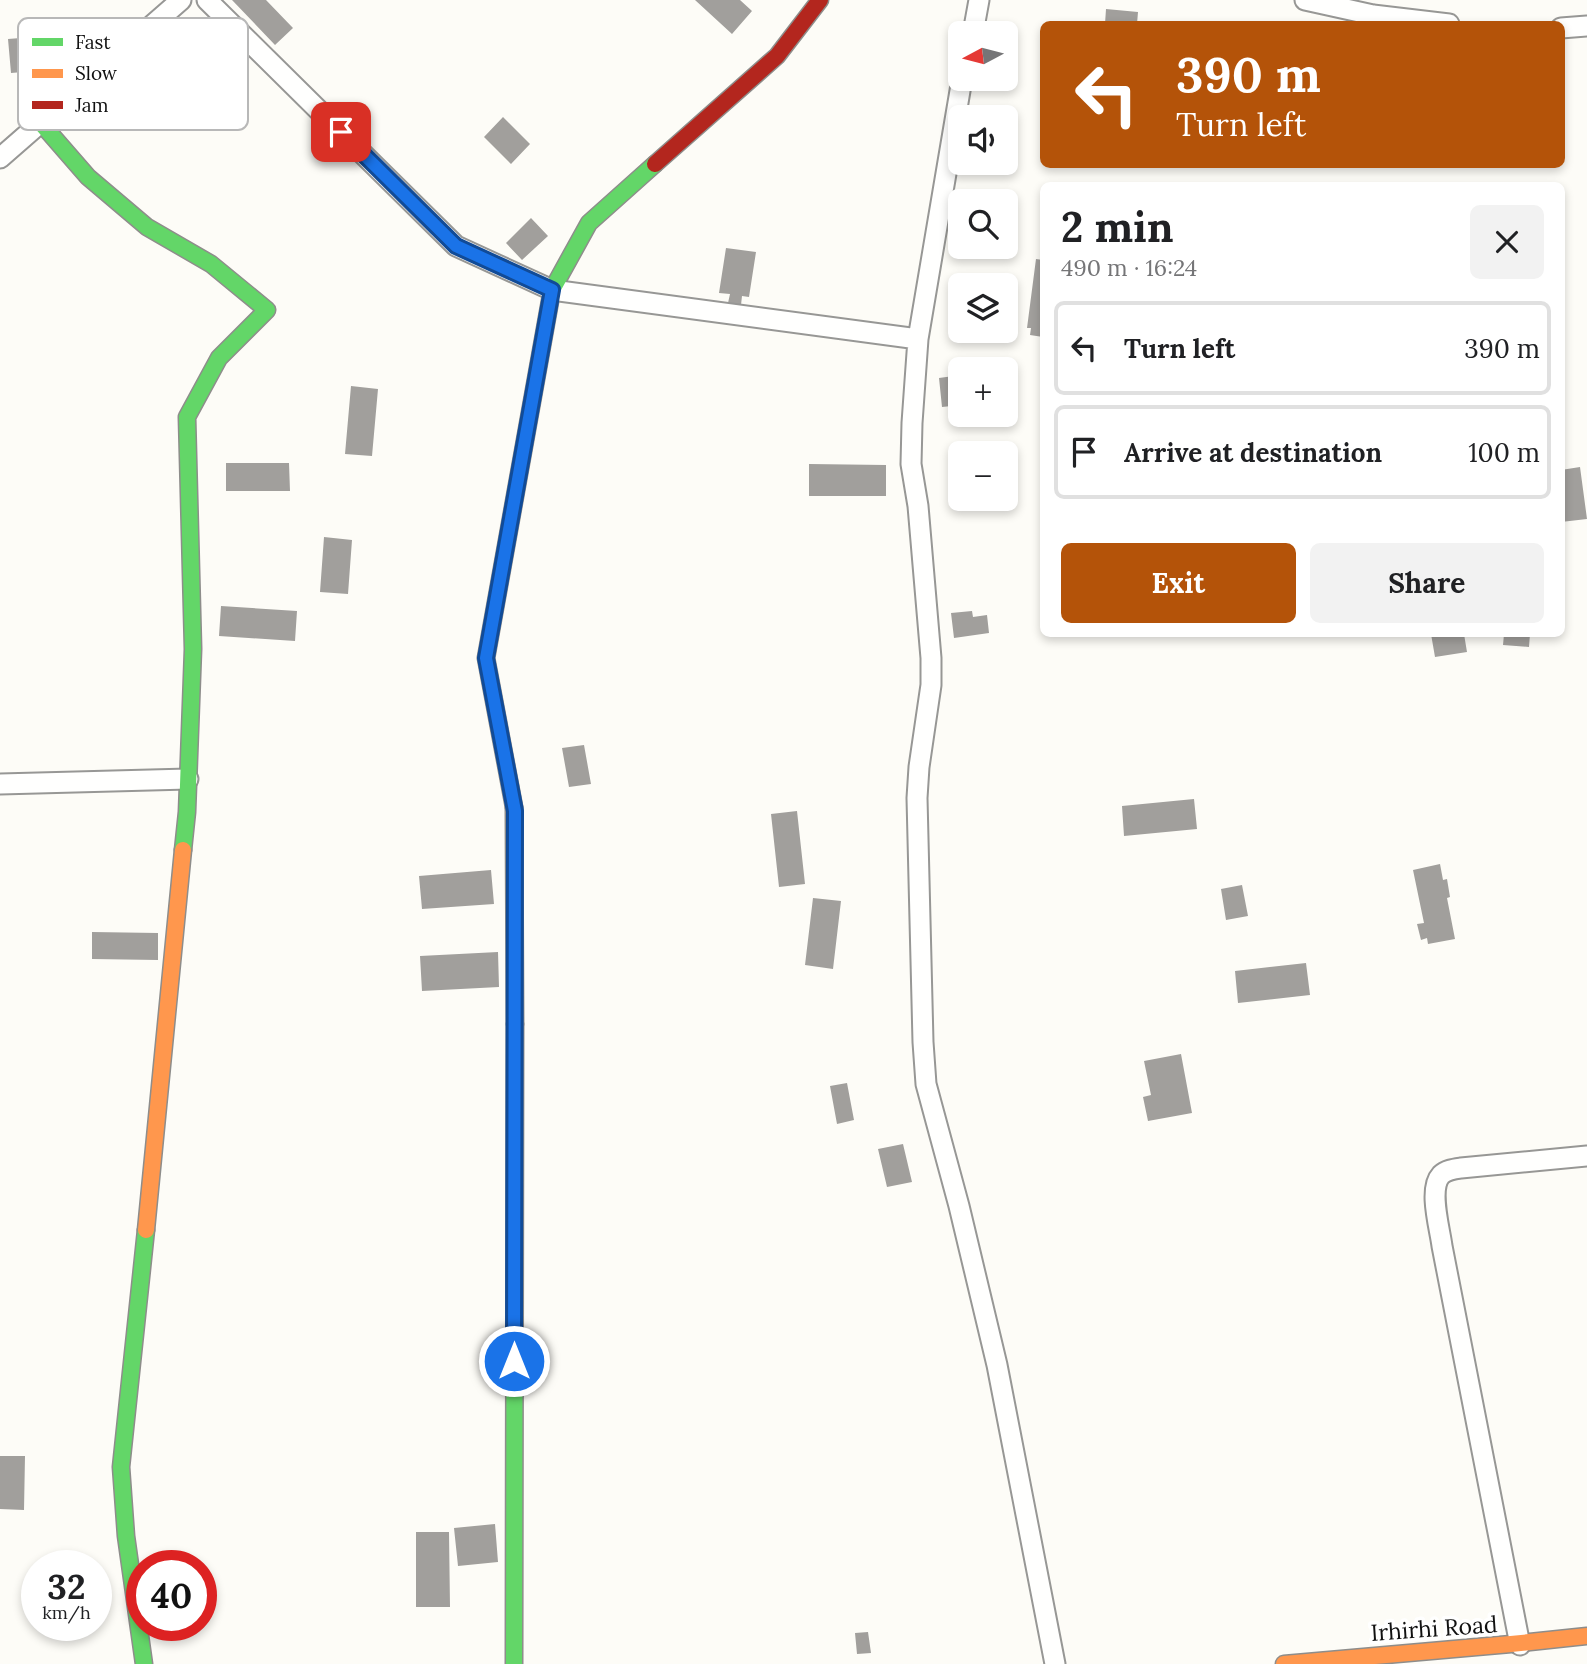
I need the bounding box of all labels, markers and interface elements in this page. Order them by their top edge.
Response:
legend [18,18,248,130]
north arrow [948,21,1018,91]
map controls [948,21,1018,511]
text: Fast [75,30,111,54]
text: 390 m [1176,43,1321,105]
icon: left [1061,49,1152,140]
text: Slow [75,61,118,85]
text: Jam [74,93,109,117]
pin [311,102,371,162]
text: Turn left [1176,104,1306,145]
button: sound [948,105,1018,175]
icon: arrive [322,113,360,151]
button: search [948,189,1018,259]
text: 2 min [1061,200,1174,254]
button: close [1470,205,1544,279]
text: 490 m · 16:24 [1061,253,1197,282]
button: layers [948,273,1018,343]
icon: left [1065,329,1103,367]
text: Turn left [1124,332,1235,365]
text: 390 m [1464,332,1540,365]
button: + [948,357,1018,427]
icon: arrive [1065,433,1103,471]
text: Arrive at destination [1124,436,1382,469]
text: 100 m [1468,436,1540,469]
button: − [948,441,1018,511]
button: Exit [1061,543,1296,623]
button: Share [1310,543,1544,623]
position arrow [477,1324,551,1398]
speed limit sign: 40 [126,1550,217,1641]
text: 32 [47,1564,86,1609]
text: km/h [42,1601,91,1624]
street label: Irhirhi Road [1370,1609,1499,1647]

